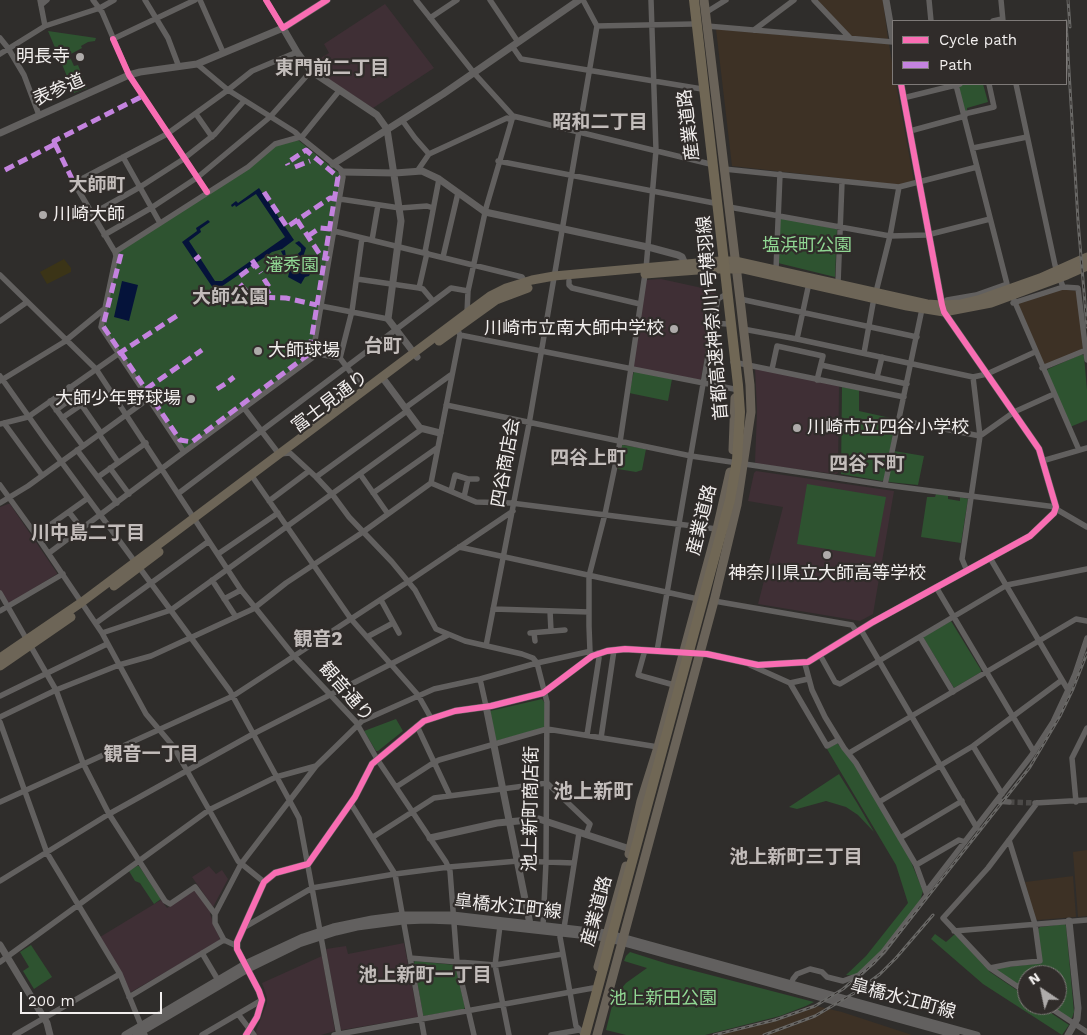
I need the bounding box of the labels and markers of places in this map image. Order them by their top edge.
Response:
place label: 明長寺 [16,46,70,68]
marker: 明長寺 [74,51,86,63]
place label: 川崎大師 [53,204,125,226]
marker: 川崎大師 [37,209,49,221]
place label: 川崎市立南大師中学校 [484,318,664,340]
marker: 川崎市立南大師中学校 [668,323,680,335]
place label: 大師球場 [268,340,340,362]
marker: 大師球場 [252,345,264,357]
place label: 大師少年野球場 [55,388,181,410]
marker: 大師少年野球場 [185,393,197,405]
place label: 川崎市立四谷小学校 [807,417,969,439]
marker: 川崎市立四谷小学校 [791,422,803,434]
marker: 神奈川県立大師高等学校 [821,549,833,561]
place label: 神奈川県立大師高等学校 [728,563,926,585]

